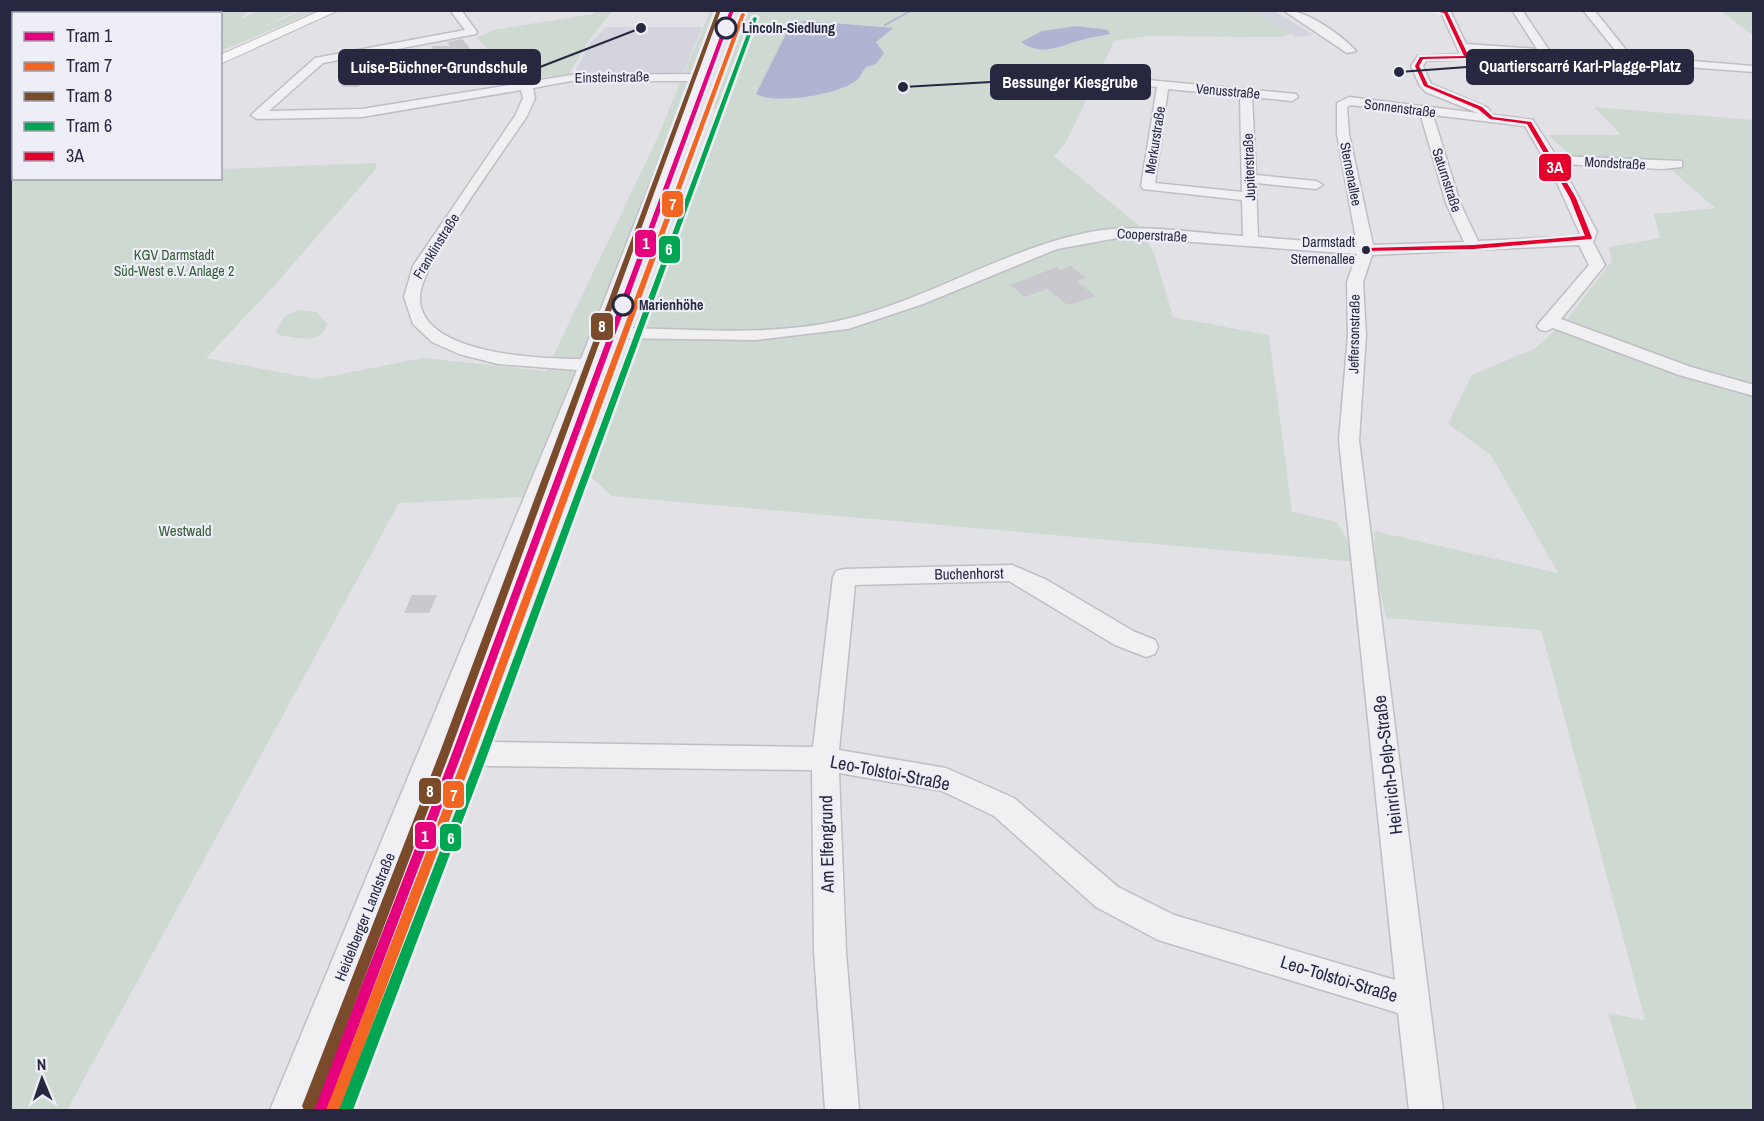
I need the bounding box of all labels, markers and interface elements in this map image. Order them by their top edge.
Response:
legend [12,12,222,180]
marker: Lincoln-Siedlung [715,17,737,39]
place label: Lincoln-Siedlung [742,19,835,37]
text: Tram 1 [66,23,113,48]
callout: Luise-Büchner-Grundschule [339,50,540,84]
callout: Quartierscarré Karl-Plagge-Platz [1467,50,1693,84]
text: Tram 7 [66,53,112,78]
text: Quartierscarré Karl-Plagge-Platz [1479,55,1681,77]
text: Luise-Büchner-Grundschule [350,56,528,78]
callout: Bessunger Kiesgrube [991,65,1150,99]
street label: Einsteinstraße [575,67,649,87]
text: Bessunger Kiesgrube [1002,71,1138,93]
street label: Venusstraße [1195,79,1261,103]
text: Tram 8 [66,83,112,108]
street label: Sonnenstraße [1363,95,1437,121]
street label: Merkurstraße [1141,105,1169,175]
text: Tram 6 [66,113,112,138]
street label: Jupiterstraße [1239,133,1259,201]
street label: Sternenallee [1336,141,1366,207]
text: 3A [66,143,84,168]
street label: Saturnstraße [1428,146,1466,214]
street label: Mondstraße [1584,152,1646,174]
line badge: 3A [1538,153,1572,182]
text: 3A [1547,156,1564,178]
line badge: 7 [661,190,684,218]
text: 7 [669,193,677,215]
street label: Franklinstraße [409,210,463,282]
street label: Cooperstraße [1116,224,1188,246]
line badge: 1 [634,229,657,258]
text: 1 [642,232,650,254]
place label: Darmstadt Sternenallee [1291,233,1355,268]
line badge: 6 [658,235,681,264]
text: 6 [665,238,673,260]
marker: Darmstadt Sternenallee [1360,244,1372,256]
park label: KGV Darmstadt Süd-West e.V. Anlage 2 [114,246,234,280]
marker: Marienhöhe [612,294,634,316]
street label: Jeffersonstraße [1344,294,1364,374]
place label: Marienhöhe [639,296,703,314]
line badge: 8 [590,312,614,341]
text: 8 [598,315,606,337]
park label: Westwald [158,520,212,541]
street label: Buchenhorst [934,562,1004,585]
street label: Heinrich-Delp-Straße [1367,694,1408,836]
street label: Leo-Tolstoi-Straße [828,749,952,796]
line badge: 8 [418,777,442,805]
text: 8 [426,780,434,802]
line badge: 7 [442,780,465,809]
text: 7 [450,784,458,806]
street label: Am Elfengrund [813,795,840,894]
line badge: 1 [414,821,437,850]
line badge: 6 [439,823,462,852]
text: 1 [421,825,429,847]
text: 6 [447,827,455,849]
street label: Heidelberger Landstraße [329,849,400,984]
street label: Leo-Tolstoi-Straße [1277,949,1401,1008]
north arrow [12,1049,72,1109]
text: N [36,1053,47,1075]

